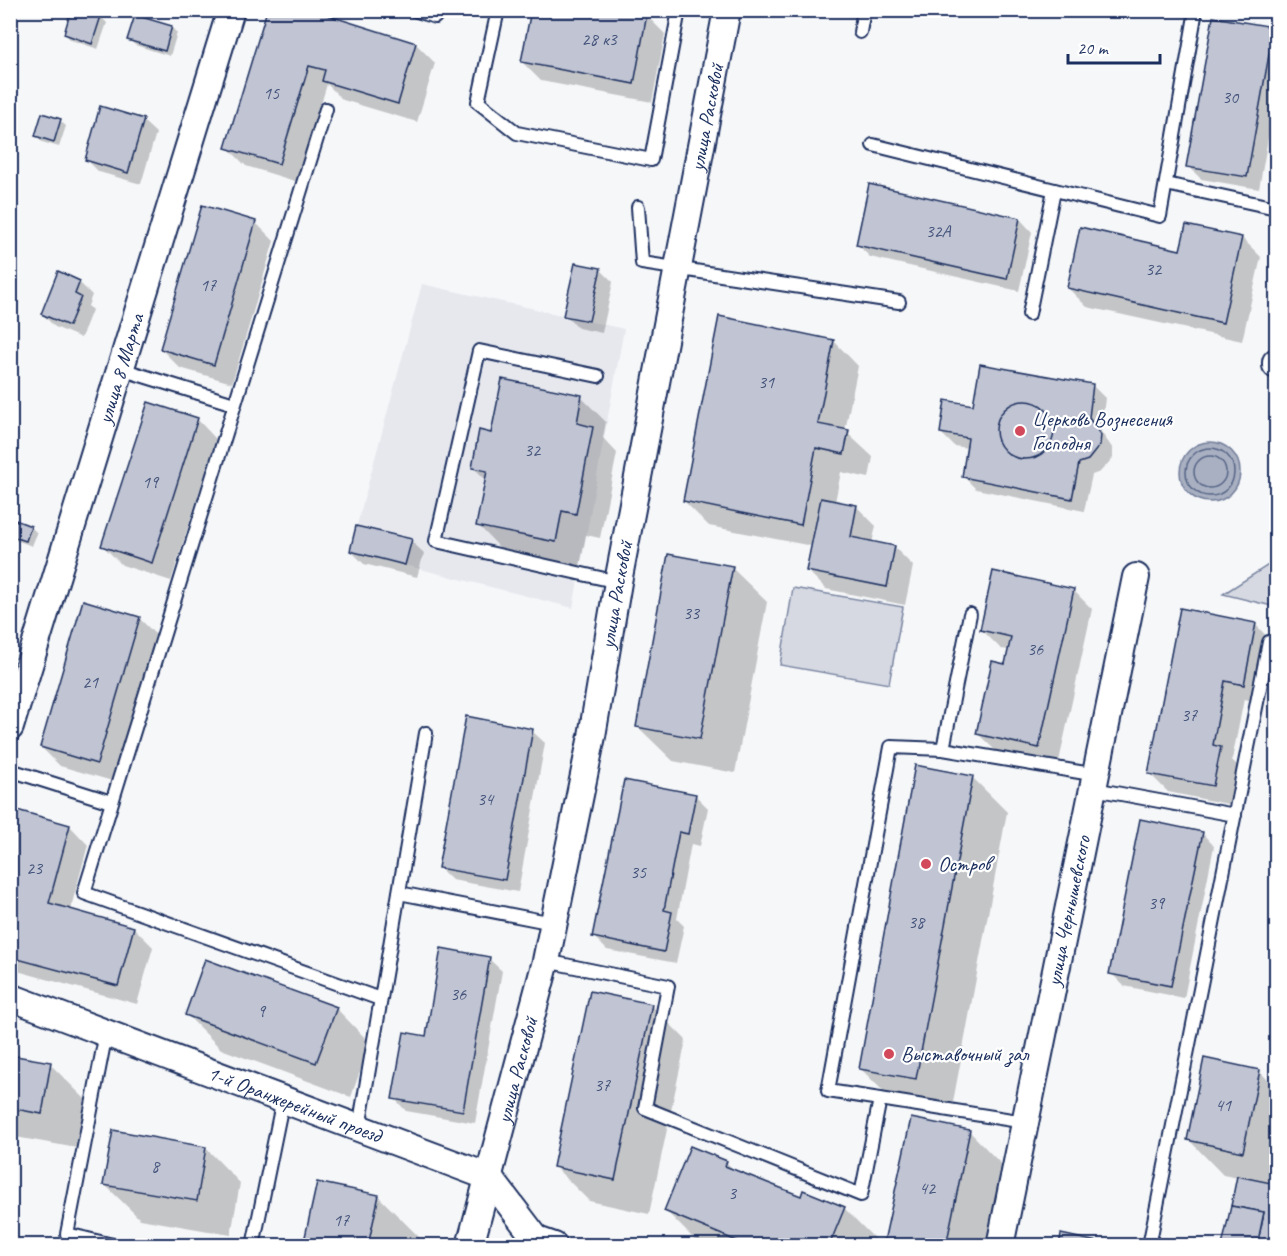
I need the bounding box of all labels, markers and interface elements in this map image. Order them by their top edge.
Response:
scale bar [1068,27,1160,65]
house number: 28 к3 [581,28,619,50]
text: 20 m [1077,37,1110,59]
street label: улица Расковой [683,60,730,175]
house number: 15 [263,82,280,104]
house number: 30 [1222,86,1240,108]
house number: 32А [925,220,952,242]
house number: 32 [1145,258,1163,280]
house number: 17 [200,274,217,296]
street label: улица 8 Марта [91,309,150,429]
house number: 31 [758,371,775,393]
place label: Церковь Вознесения Господня [1032,406,1174,456]
marker: Церковь Вознесения Господня [1013,424,1027,438]
house number: 32 [524,439,542,461]
house number: 19 [142,471,160,493]
street label: улица Расковой [594,537,639,652]
house number: 33 [683,602,701,624]
house number: 36 [1027,638,1044,660]
house number: 21 [82,671,99,693]
house number: 37 [1181,704,1198,726]
house number: 34 [477,788,495,810]
street label: улица Чернышевского [1040,832,1096,990]
place label: Остров [938,851,995,877]
house number: 23 [26,857,44,879]
marker: Остров [919,857,933,871]
house number: 35 [630,861,647,883]
house number: 39 [1148,892,1166,914]
house number: 38 [908,911,926,933]
house number: 36 [450,983,467,1005]
house number: 9 [257,1000,267,1022]
street label: улица Расковой [490,1013,544,1128]
place label: Выставочный зал [901,1041,1030,1068]
marker: Выставочный зал [882,1047,896,1061]
street label: 1-й Оранжерейный проезд [204,1059,387,1149]
house number: 37 [594,1074,611,1096]
house number: 41 [1215,1094,1232,1116]
house number: 8 [151,1155,161,1177]
house number: 42 [919,1177,937,1199]
house number: 3 [728,1182,738,1204]
house number: 17 [333,1209,350,1231]

